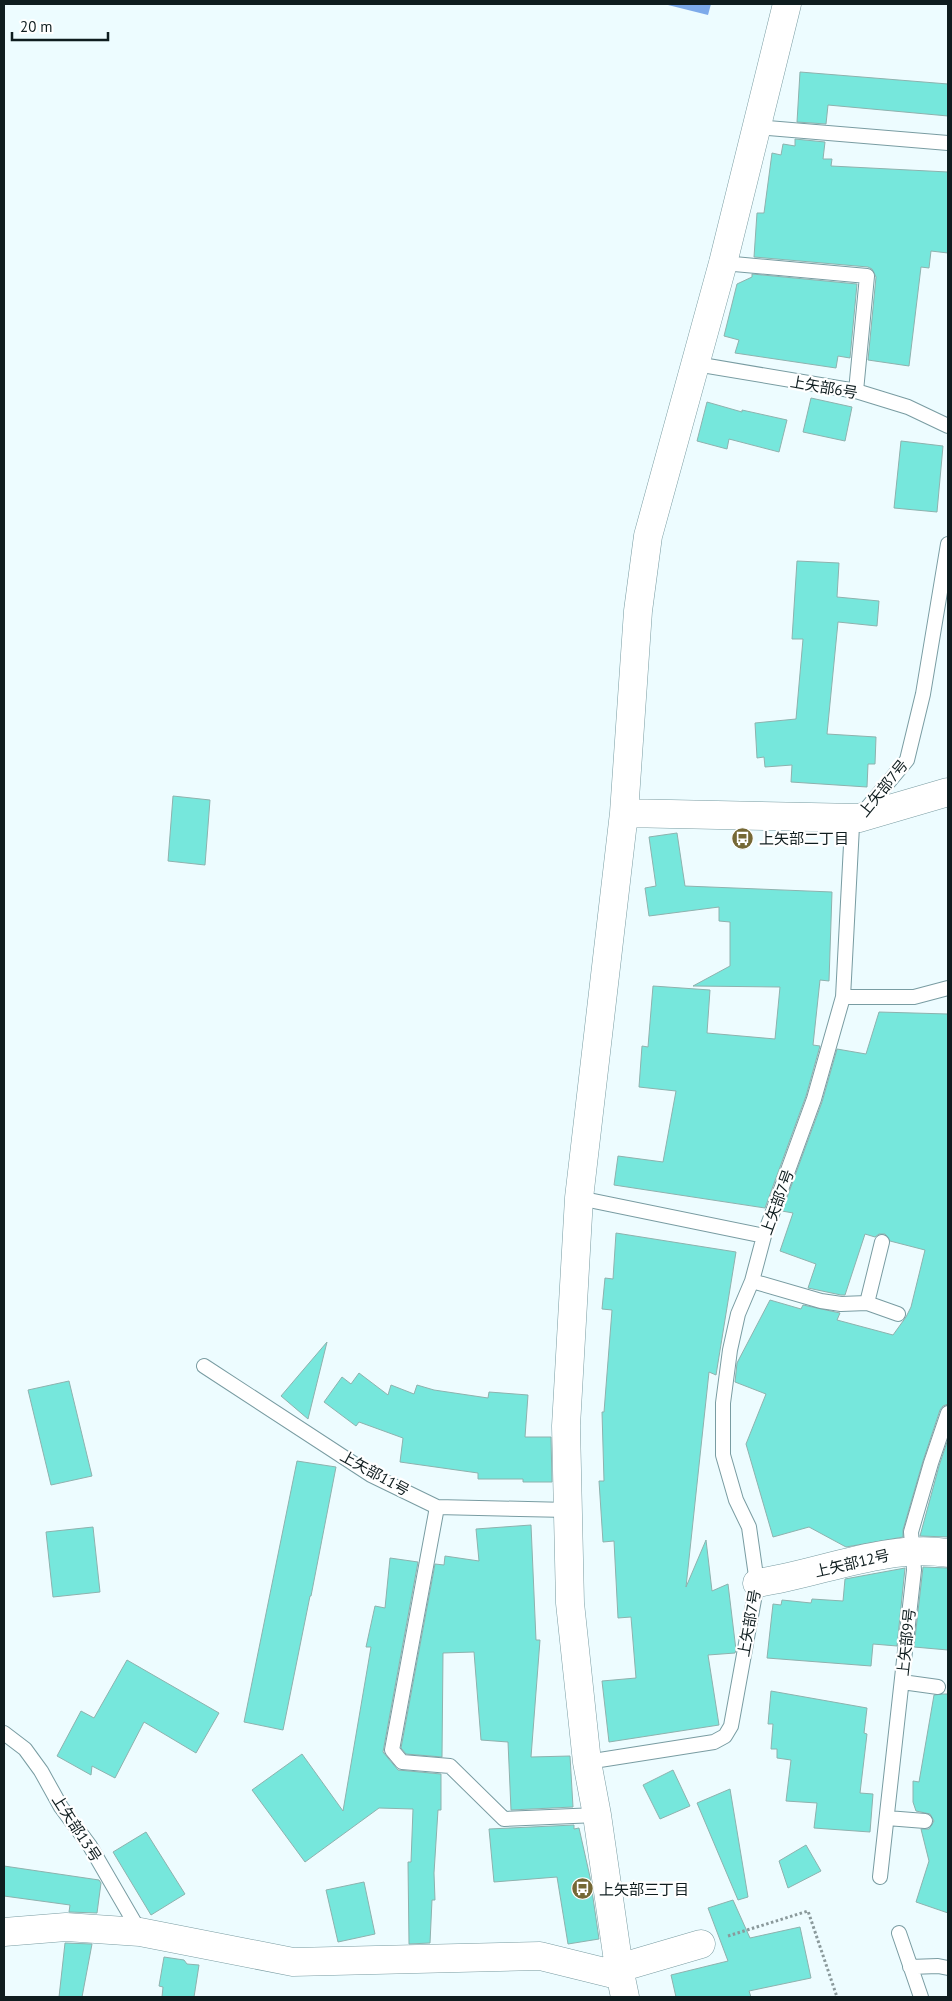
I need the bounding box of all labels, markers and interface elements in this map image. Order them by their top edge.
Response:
scale bar [12,10,109,42]
text: 20 m [20,17,53,36]
street label: 上矢部6号 [789,372,859,402]
street label: 上矢部7号 [854,756,912,820]
bus stop icon: 上矢部二丁目 [731,826,755,850]
place label: 上矢部二丁目 [759,829,849,848]
street label: 上矢部7号 [756,1167,798,1237]
street label: 上矢部11号 [337,1446,413,1500]
street label: 上矢部12号 [813,1545,891,1581]
street label: 上矢部7号 [734,1588,764,1658]
street label: 上矢部9号 [893,1607,919,1677]
street label: 上矢部13号 [48,1791,106,1865]
bus stop icon: 上矢部三丁目 [571,1877,595,1901]
place label: 上矢部三丁目 [599,1880,689,1899]

